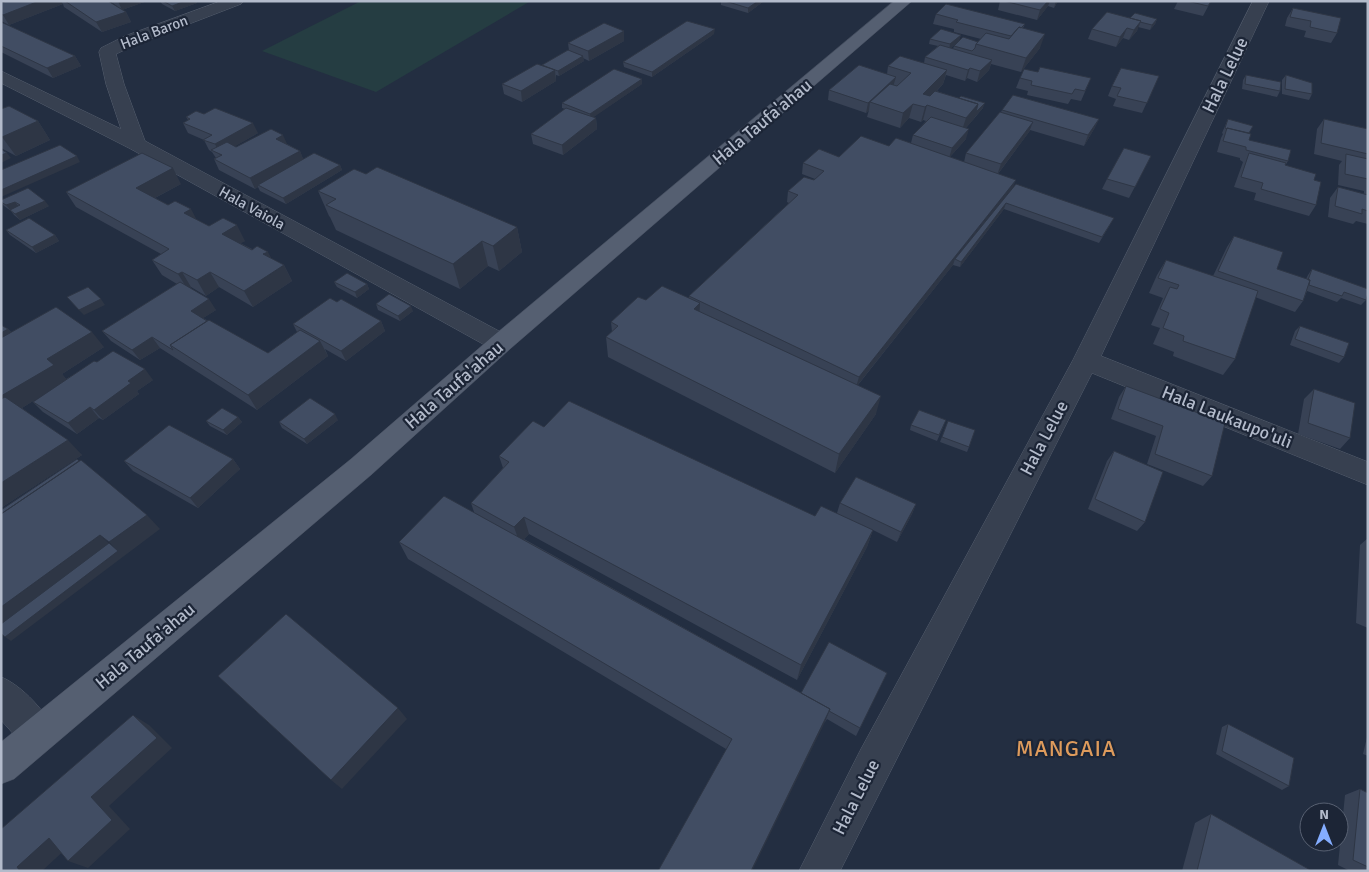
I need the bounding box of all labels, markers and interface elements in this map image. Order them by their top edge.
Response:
street label: Hala Baron [118,11,190,53]
street label: Hala Lelue [1197,34,1253,116]
street label: Hala Taufa'ahau [708,74,816,170]
street label: Hala Vaiola [216,183,288,233]
street label: Hala Taufa'ahau [400,336,508,434]
street label: Hala Laukaupo'uli [1159,381,1295,453]
street label: Hala Lelue [1015,397,1073,479]
street label: Hala Taufa'ahau [91,598,199,694]
district label: MANGAIA [1016,735,1116,762]
street label: Hala Lelue [828,756,884,838]
north arrow [1299,802,1349,852]
text: N [1319,806,1329,823]

